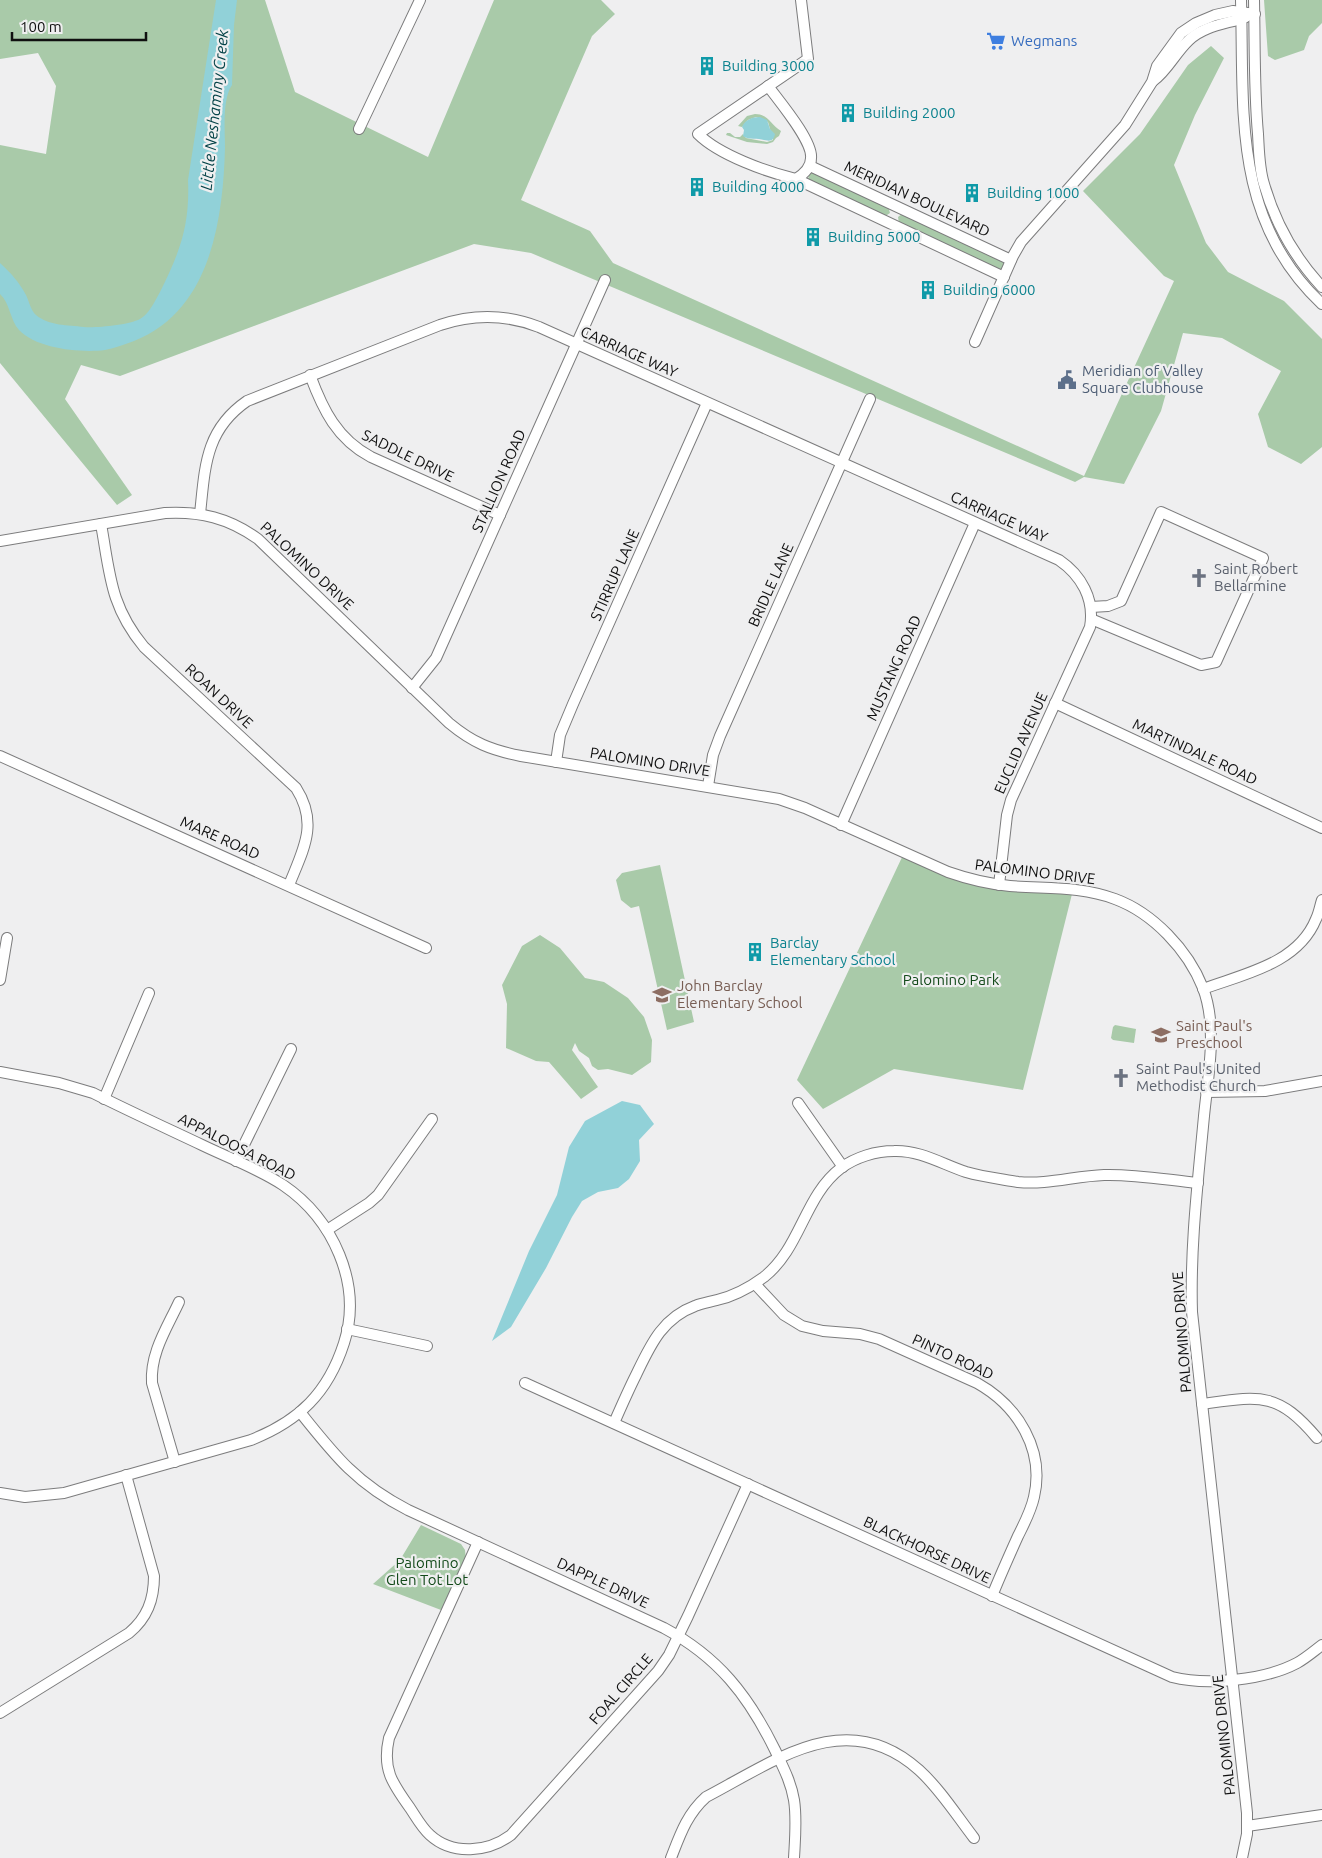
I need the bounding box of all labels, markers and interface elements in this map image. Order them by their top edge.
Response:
scale bar [12,10,146,42]
text: 100 m [20,18,62,35]
water label: Little Neshaminy Creek [197,28,231,191]
supermarket icon: Wegmans [985,30,1007,52]
place label: Wegmans [1011,32,1077,49]
building icon: Building 3000 [696,55,718,77]
place label: Building 3000 [722,57,815,74]
building icon: Building 2000 [837,102,859,124]
place label: Building 2000 [863,104,956,121]
street label: MERIDIAN BOULEVARD [842,157,993,240]
building icon: Building 4000 [686,176,708,198]
place label: Building 4000 [712,178,805,195]
building icon: Building 1000 [961,182,983,204]
place label: Building 1000 [987,184,1080,201]
building icon: Building 5000 [802,226,824,248]
place label: Building 5000 [828,228,921,245]
building icon: Building 6000 [917,279,939,301]
place label: Building 6000 [943,281,1036,298]
street label: CARRIAGE WAY [578,323,681,381]
place label: Meridian of Valley Square Clubhouse [1082,362,1203,396]
public building icon: Meridian of Valley Square Clubhouse [1056,369,1078,391]
street label: SADDLE DRIVE [360,426,457,485]
street label: STALLION ROAD [468,427,529,535]
street label: CARRIAGE WAY [948,488,1051,546]
street label: PALOMINO DRIVE [257,518,357,613]
street label: STIRRUP LANE [587,526,642,623]
street label: BRIDLE LANE [745,540,797,629]
place label: Saint Robert Bellarmine [1214,560,1298,594]
church icon: Saint Robert Bellarmine [1188,567,1210,589]
street label: MUSTANG ROAD [863,612,924,723]
street label: ROAN DRIVE [182,660,257,731]
street label: EUCLID AVENUE [991,689,1051,796]
street label: MARTINDALE ROAD [1130,715,1260,788]
street label: PALOMINO DRIVE [589,744,711,779]
street label: MARE ROAD [178,812,263,863]
street label: PALOMINO DRIVE [974,856,1096,887]
place label: Barclay Elementary School [770,934,896,968]
building icon: Barclay Elementary School [744,941,766,963]
park label: Palomino Park [903,971,1000,988]
place label: John Barclay Elementary School [677,977,803,1011]
school or university icon: John Barclay Elementary School [651,984,673,1006]
place label: Saint Paul's Preschool [1176,1017,1252,1051]
school or university icon: Saint Paul's Preschool [1150,1024,1172,1046]
place label: Saint Paul's United Methodist Church [1136,1060,1261,1094]
church icon: Saint Paul's United Methodist Church [1110,1067,1132,1089]
street label: APPALOOSA ROAD [176,1110,299,1184]
street label: PALOMINO DRIVE [1169,1271,1194,1393]
street label: PINTO ROAD [910,1330,997,1383]
street label: BLACKHORSE DRIVE [861,1513,994,1586]
park label: Palomino Glen Tot Lot [386,1554,468,1588]
street label: DAPPLE DRIVE [555,1554,652,1611]
street label: FOAL CIRCLE [585,1650,656,1727]
street label: PALOMINO DRIVE [1209,1674,1238,1796]

